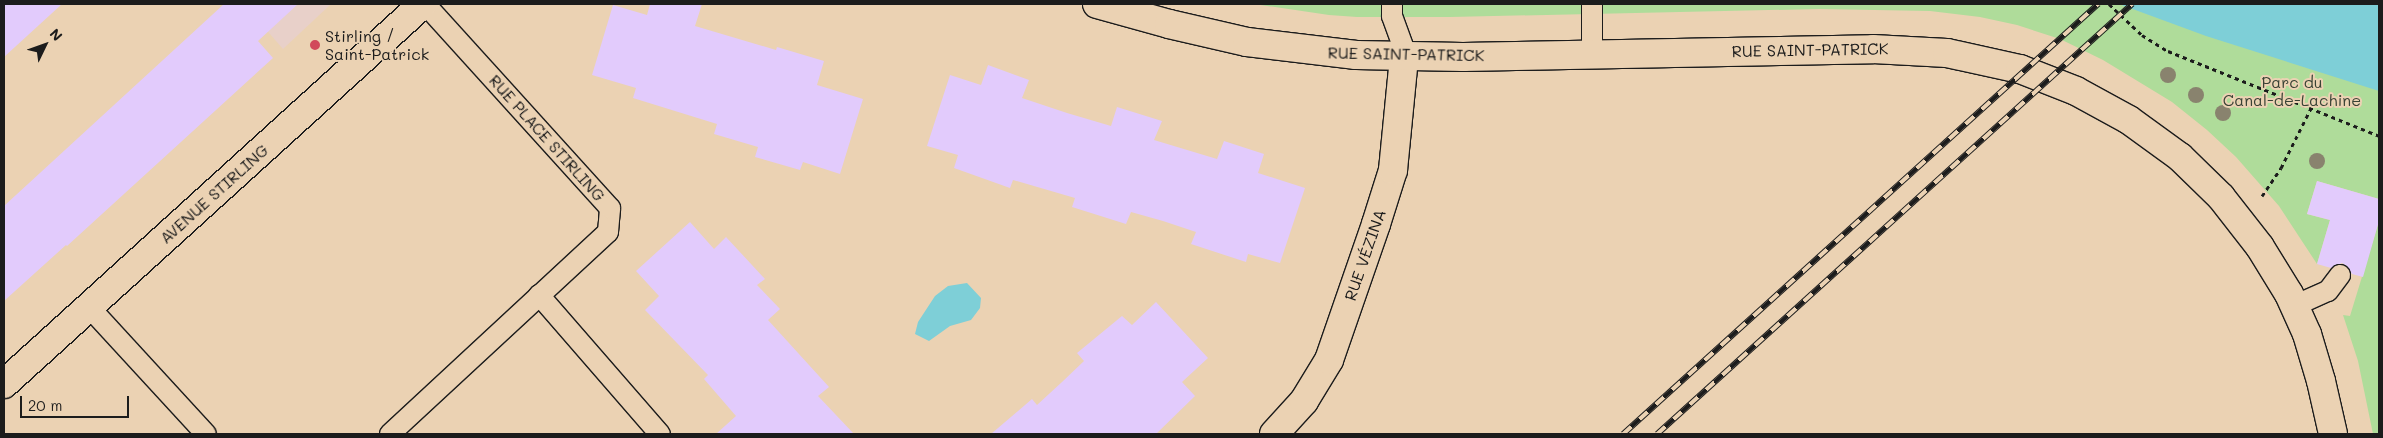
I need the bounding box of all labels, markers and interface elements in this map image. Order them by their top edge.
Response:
north arrow [20,20,70,70]
text: N [46,24,67,45]
place label: Stirling / Saint-Patrick [325,26,429,64]
marker: Stirling / Saint-Patrick [309,39,321,51]
street label: RUE SAINT-PATRICK [1732,39,1888,61]
street label: RUE SAINT-PATRICK [1328,43,1484,65]
street label: RUE PLACE STIRLING [485,71,609,205]
park label: Parc du Canal-de-Lachine [2223,72,2361,110]
street label: AVENUE STIRLING [156,140,272,248]
street label: RUE VÉZINA [1340,207,1390,303]
scale bar [22,386,131,418]
text: 20 m [28,395,62,415]

